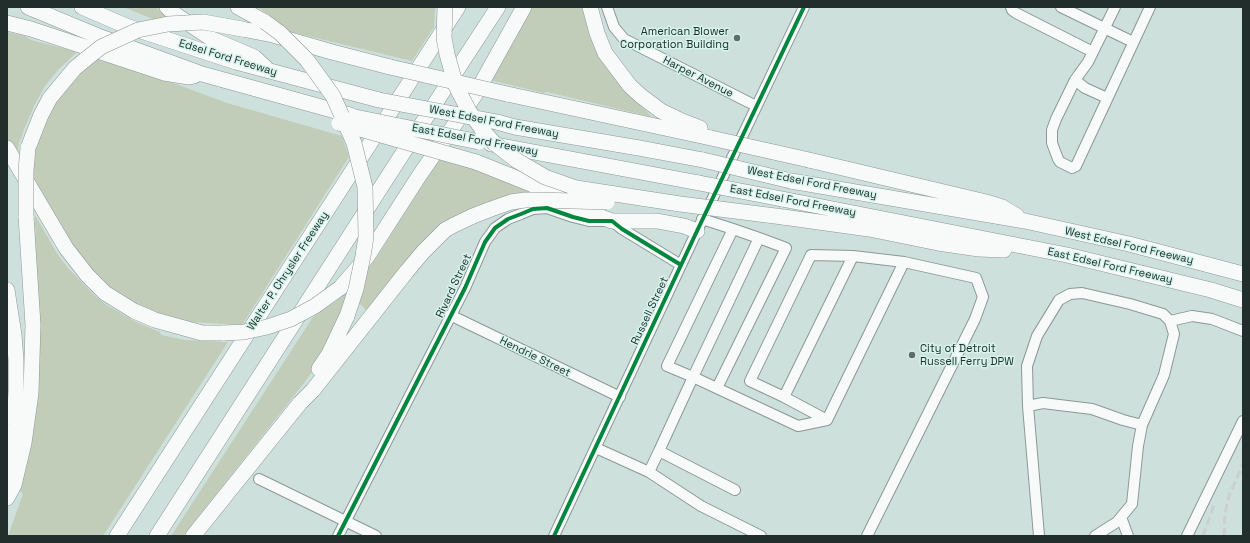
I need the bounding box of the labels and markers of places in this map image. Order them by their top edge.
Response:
place label: American Blower Corporation Building [620,25,729,51]
marker: American Blower Corporation Building [732,33,742,43]
place label: City of Detroit Russell Ferry DPW [920,342,1014,368]
marker: City of Detroit Russell Ferry DPW [907,350,917,360]

